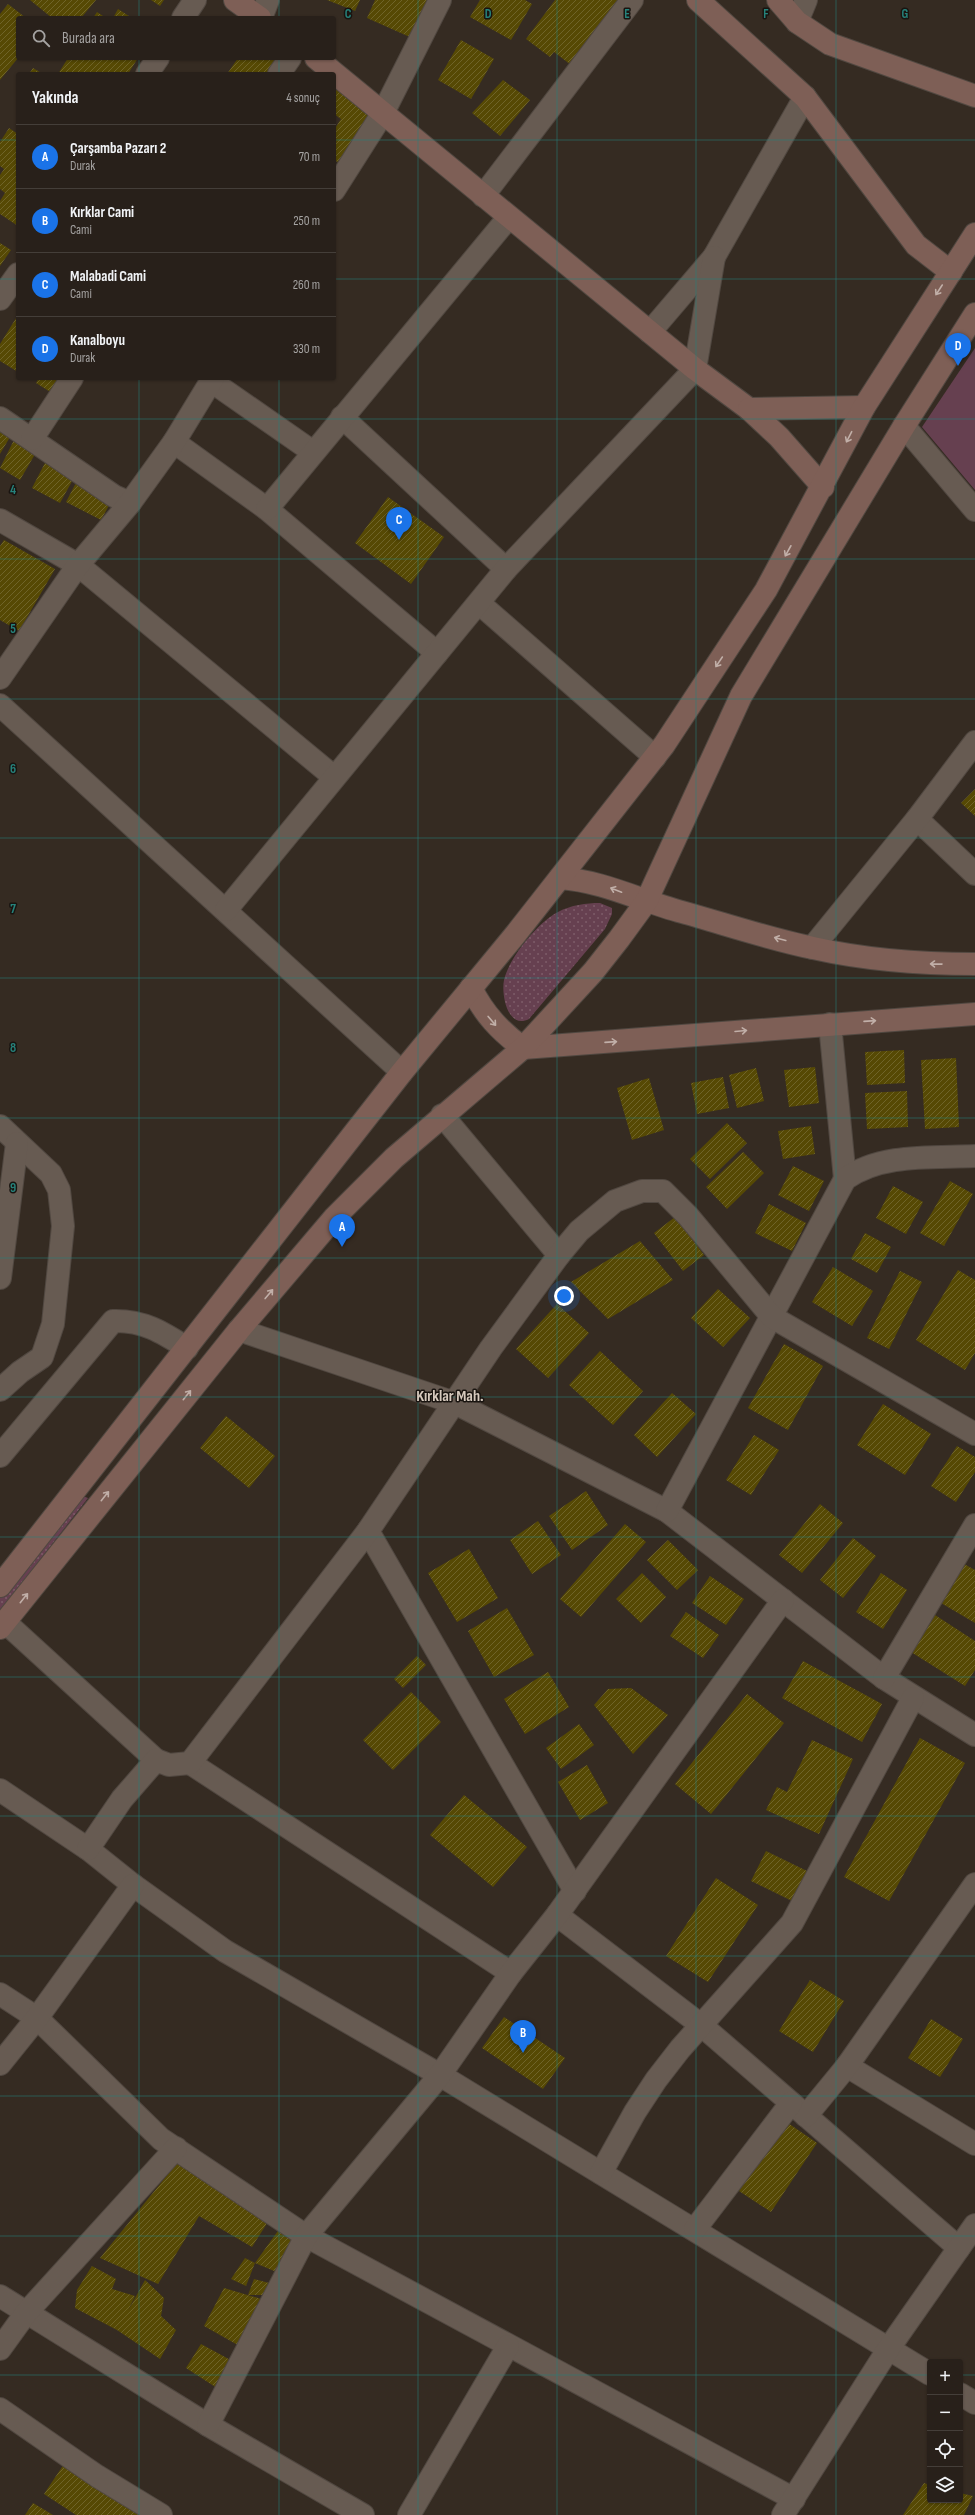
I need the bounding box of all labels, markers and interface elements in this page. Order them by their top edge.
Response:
text: C [345,6,352,22]
text: D [485,6,492,22]
text: E [624,6,630,22]
text: F [763,6,769,22]
text: G [902,6,909,22]
search box [16,16,336,60]
icon: search [30,27,52,49]
text: Burada ara [62,29,115,48]
text: Yakında [32,88,79,108]
text: 4 sonuç [286,90,320,106]
text: Çarşamba Pazarı 2 [70,139,166,158]
text: A [42,149,48,165]
text: 70 m [299,149,320,165]
text: Durak [70,158,95,174]
text: Kırklar Cami [70,203,134,222]
text: B [42,213,48,229]
text: 250 m [293,213,320,229]
text: Cami [70,222,92,238]
text: Malabadi Cami [70,267,146,286]
text: C [42,277,48,293]
text: 260 m [293,277,320,293]
one-way arrow [935,284,943,295]
text: Cami [70,286,92,302]
text: Kanalboyu [70,331,125,350]
pin: D [945,333,971,366]
text: D [42,341,48,357]
text: 330 m [293,341,320,357]
text: Durak [70,350,95,366]
one-way arrow [845,430,852,442]
text: 4 [10,482,16,498]
pin: C [386,507,412,540]
one-way arrow [783,545,791,557]
text: 5 [10,621,16,637]
one-way arrow [715,656,723,667]
text: 6 [10,761,16,777]
one-way arrow [610,885,622,893]
text: 7 [10,901,16,917]
one-way arrow [774,935,787,942]
one-way arrow [930,960,943,968]
one-way arrow [487,1016,496,1027]
one-way arrow [863,1018,876,1025]
one-way arrow [734,1028,747,1035]
one-way arrow [604,1038,617,1045]
text: 8 [10,1040,16,1056]
text: 9 [10,1180,16,1196]
pin: A [329,1214,355,1247]
your location [554,1286,574,1306]
one-way arrow [264,1290,273,1300]
district label: Kırklar Mah. [416,1387,484,1406]
one-way arrow [182,1389,191,1400]
one-way arrow [101,1491,110,1502]
one-way arrow [20,1593,29,1603]
pin: B [510,2020,536,2053]
map controls [927,2359,963,2503]
button: + [927,2359,963,2395]
button: − [927,2395,963,2431]
button: locate [927,2431,963,2467]
button: layers [927,2467,963,2503]

